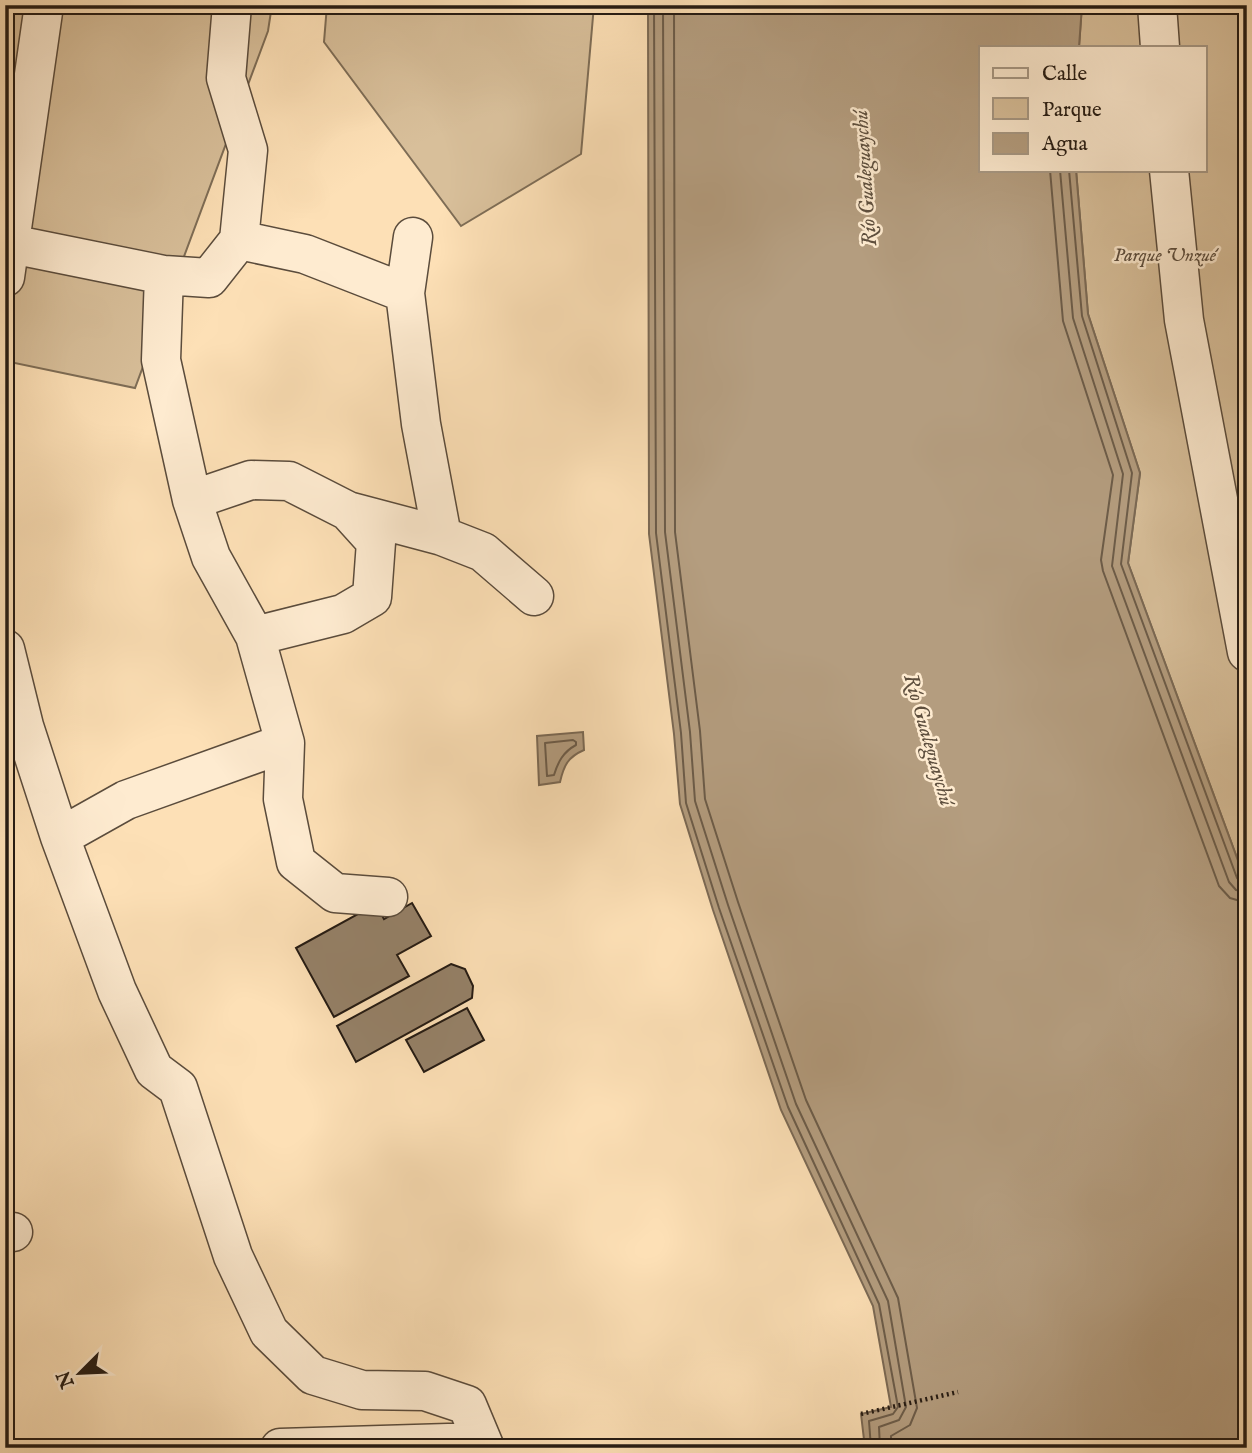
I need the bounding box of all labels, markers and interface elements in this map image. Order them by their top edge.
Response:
legend [979,46,1206,172]
text: Calle [1042,61,1087,88]
text: Parque [1042,97,1102,124]
water label: Río Gualeguaychú [848,108,884,247]
text: Agua [1041,131,1088,158]
park label: Parque Unzué [1114,244,1220,268]
water label: Río Gualeguaychú [896,671,960,811]
north arrow [46,1338,116,1408]
text: N [52,1366,81,1392]

